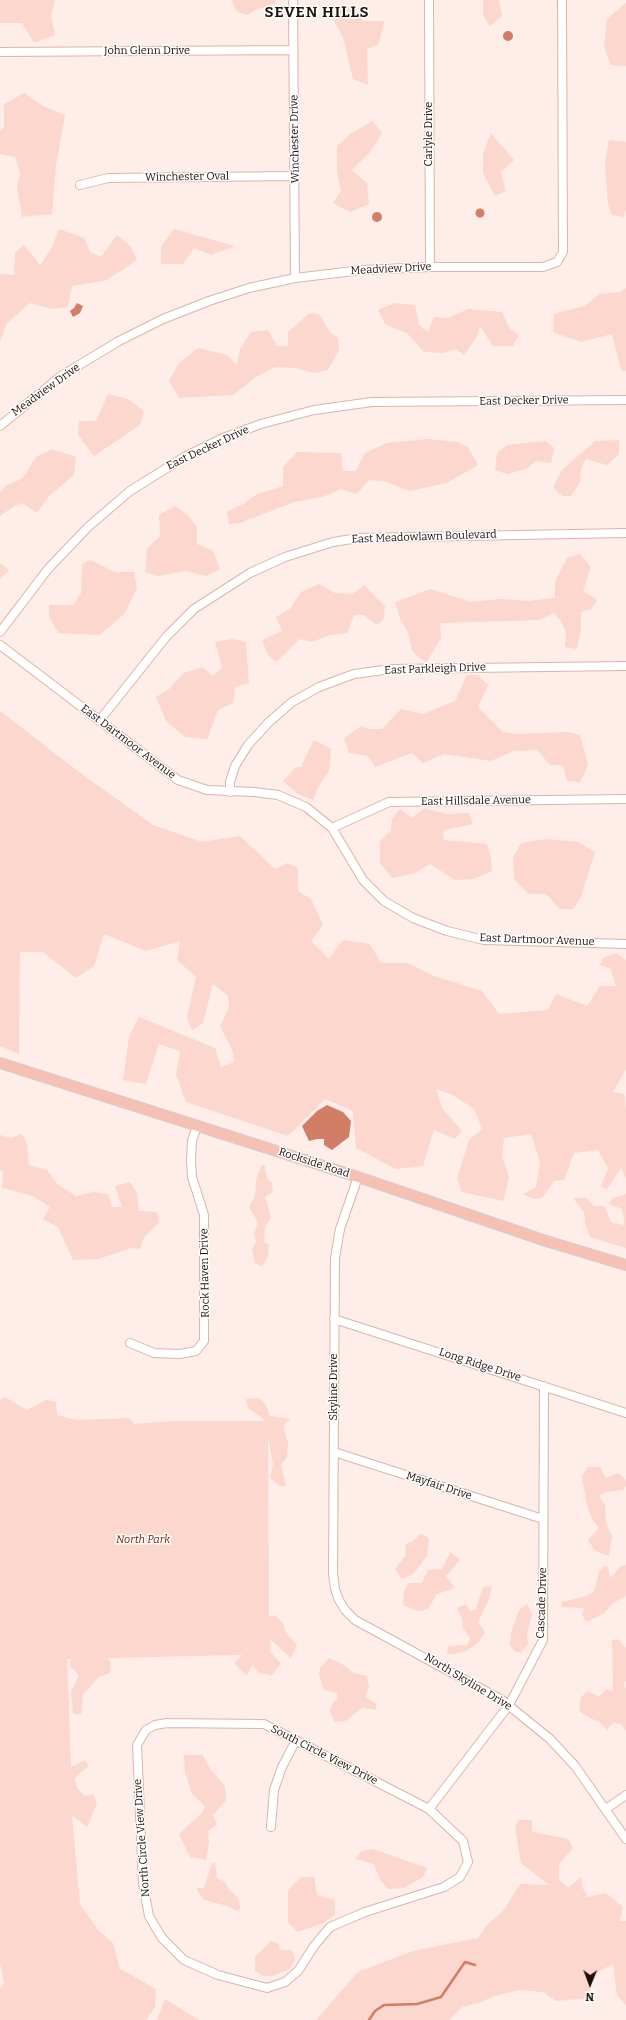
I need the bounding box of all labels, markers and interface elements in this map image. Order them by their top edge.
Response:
district label: SEVEN HILLS [265,4,369,22]
street label: John Glenn Drive [104,44,190,58]
street label: Winchester Drive [288,95,302,183]
street label: Carlyle Drive [422,102,436,166]
street label: Winchester Oval [145,170,229,184]
street label: Meadview Drive [350,260,432,278]
street label: Meadview Drive [9,361,83,419]
street label: East Decker Drive [479,394,569,408]
street label: East Decker Drive [165,423,251,473]
street label: East Meadowlawn Boulevard [351,528,497,546]
street label: East Parkleigh Drive [384,661,486,677]
street label: East Dartmoor Avenue [78,702,178,782]
street label: East Hillsdale Avenue [421,793,531,809]
street label: East Dartmoor Avenue [479,931,595,949]
street label: Rockside Road [277,1145,351,1181]
street label: Rock Haven Drive [198,1228,212,1318]
street label: Long Ridge Drive [437,1345,523,1385]
street label: Skyline Drive [327,1353,341,1421]
street label: Mayfair Drive [404,1469,474,1503]
park label: North Park [116,1533,170,1547]
street label: Cascade Drive [534,1567,550,1639]
street label: North Skyline Drive [422,1651,514,1713]
street label: South Circle View Drive [268,1722,380,1788]
street label: North Circle View Drive [131,1778,153,1898]
north arrow [570,1964,610,2004]
text: N [585,1990,594,2003]

